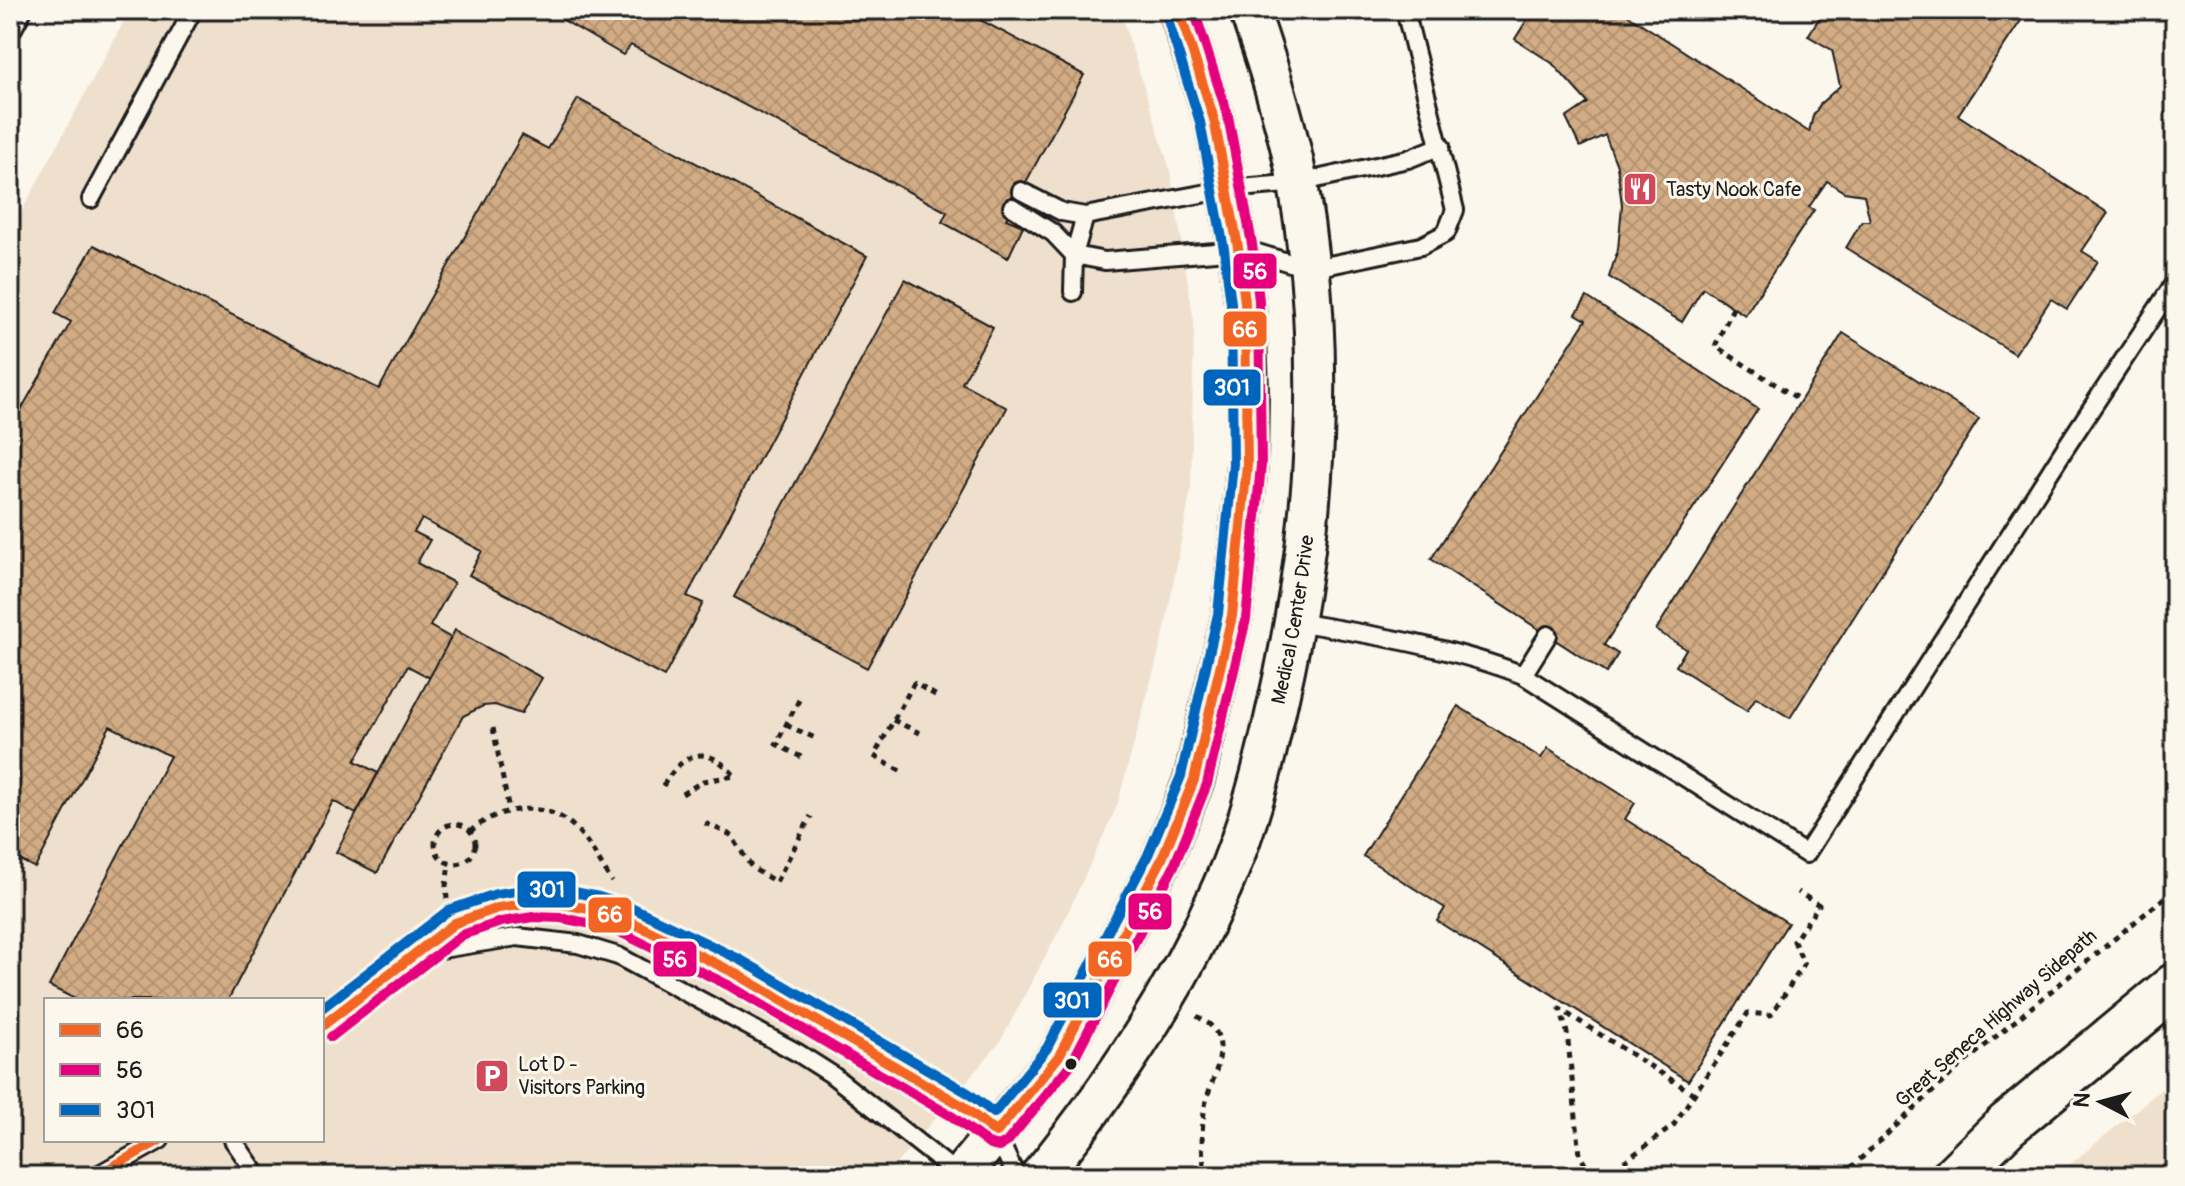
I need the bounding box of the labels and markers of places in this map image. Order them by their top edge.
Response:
restaurant icon: Tasty Nook Cafe [1621,170,1659,208]
place label: Tasty Nook Cafe [1666,177,1801,202]
place label: Lot D - Visitors Parking [518,1052,645,1100]
unlabelled marker [1063,1056,1079,1072]
parking icon: Lot D - Visitors Parking [473,1057,511,1095]

